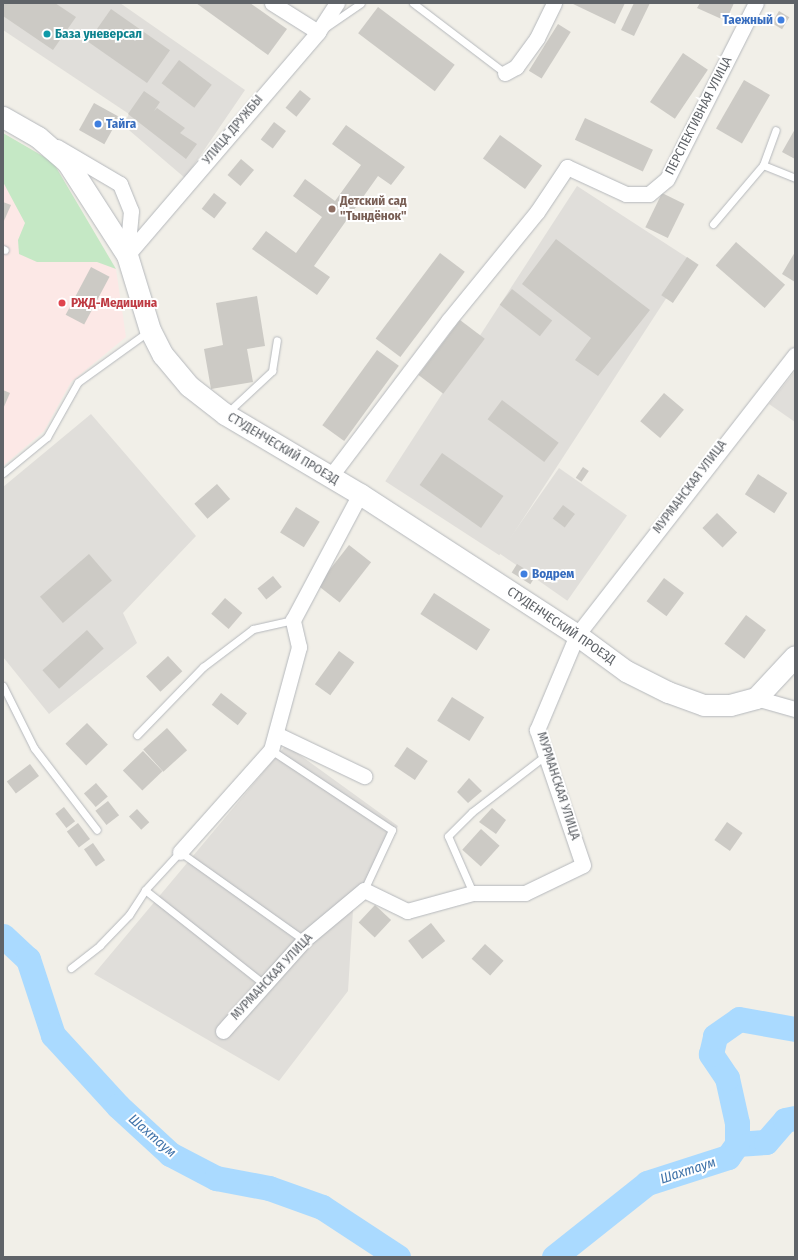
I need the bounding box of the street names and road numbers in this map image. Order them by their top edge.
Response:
street label: ПЕРСПЕКТИВНАЯ УЛИЦА [662,54,736,178]
street label: УЛИЦА ДРУЖБЫ [200,92,266,168]
street label: СТУДЕНЧЕСКИЙ ПРОЕЗД [224,410,342,488]
street label: МУРМАНСКАЯ УЛИЦА [650,437,730,537]
street label: СТУДЕНЧЕСКИЙ ПРОЕЗД [504,584,618,668]
street label: МУРМАНСКАЯ УЛИЦА [533,730,583,842]
street label: МУРМАНСКАЯ УЛИЦА [228,930,316,1024]

